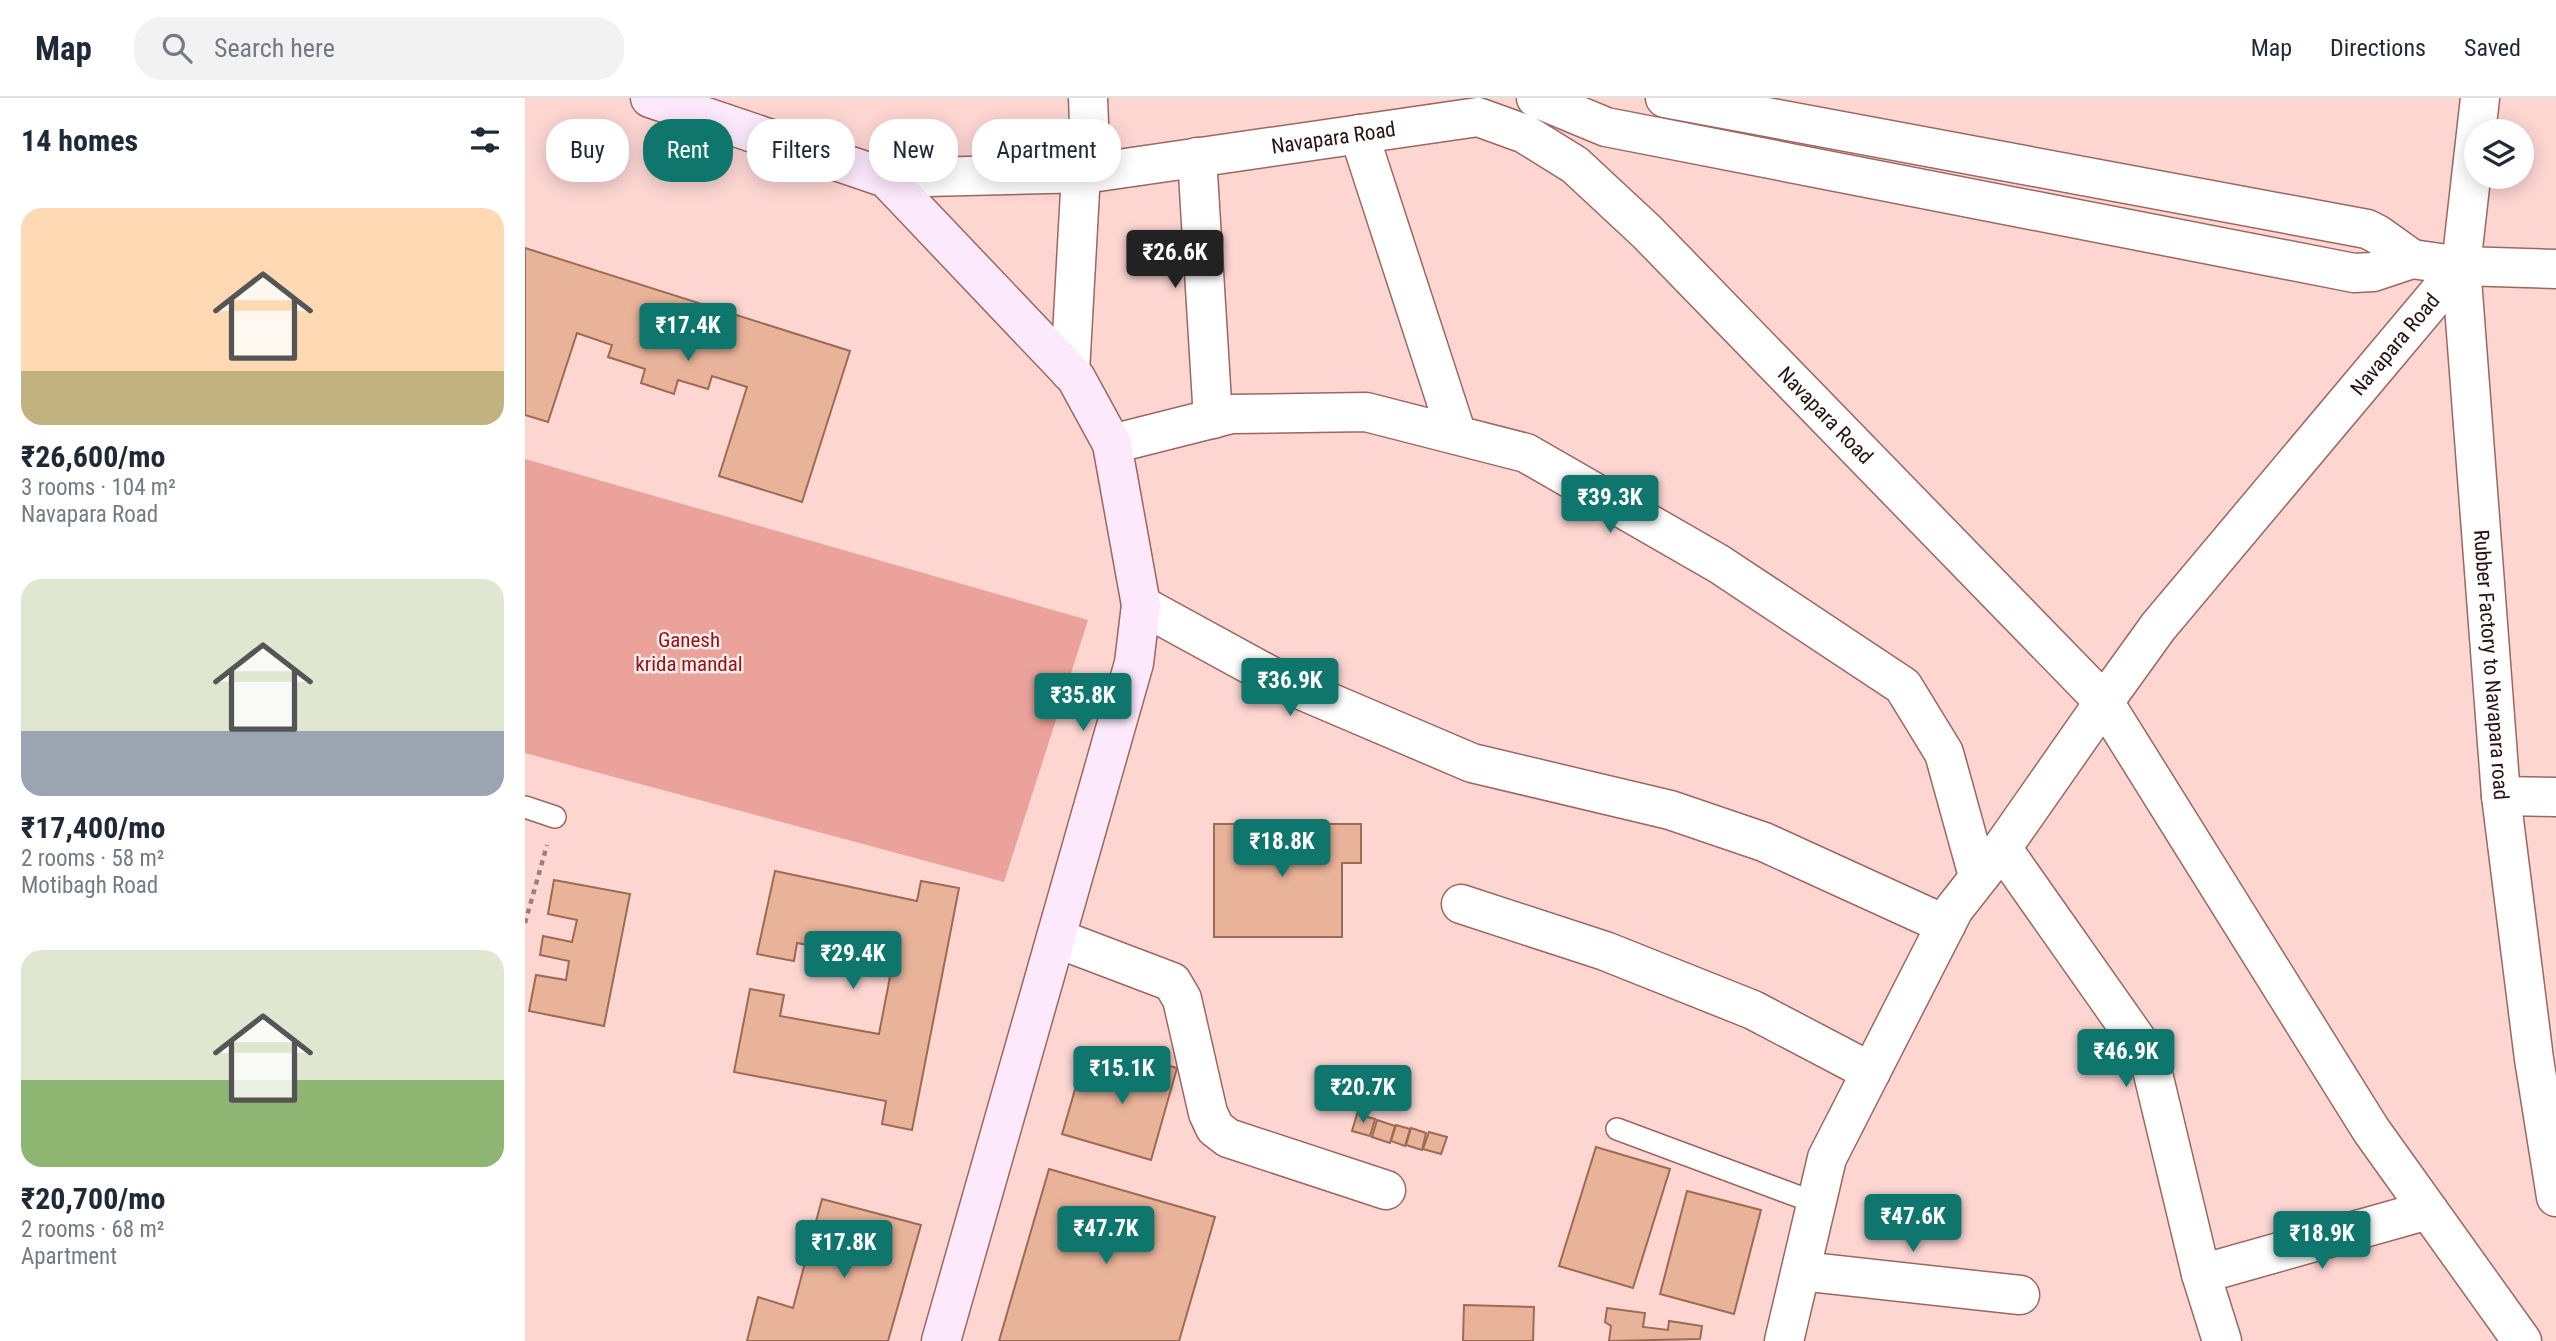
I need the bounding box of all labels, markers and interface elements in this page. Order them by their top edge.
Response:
search box [134,17,624,80]
text: Map [35,29,92,68]
icon: search [158,29,196,67]
text: Search here [214,33,335,63]
text: Map [2251,34,2292,62]
text: Directions [2330,34,2426,62]
text: Saved [2464,34,2521,62]
street label: Navapara Road [1270,117,1397,159]
chip: Buy [546,119,629,182]
chip: Rent [643,119,733,182]
chip: Filters [747,119,855,182]
chip: New [869,119,958,182]
chip: Apartment [972,119,1121,182]
map controls [2464,119,2534,189]
button: layers [2464,119,2534,189]
icon: filters [466,121,504,159]
text: 14 homes [21,123,138,158]
pin: ₹26.6K [1118,230,1232,290]
text: ₹26.6K [1142,239,1208,266]
icon: home [200,253,326,379]
street label: Navapara Road [2346,289,2445,400]
pin: ₹17.4K [631,303,745,363]
text: ₹17.4K [655,312,721,339]
street label: Navapara Road [1773,362,1878,469]
text: ₹26,600/mo [21,439,165,474]
text: 3 rooms · 104 m² [21,474,176,501]
pin: ₹39.3K [1553,476,1667,535]
text: ₹39.3K [1577,484,1643,511]
text: Navapara Road [21,501,158,528]
street label: Rubber Factory to Navapara road [2469,529,2513,801]
icon: home [200,624,326,750]
park label: Ganesh krida mandal [635,628,743,676]
pin: ₹36.9K [1233,658,1347,718]
text: ₹36.9K [1257,667,1323,694]
pin: ₹35.8K [1026,674,1140,733]
text: ₹35.8K [1050,682,1116,709]
text: ₹17,400/mo [21,810,165,845]
pin: ₹18.8K [1225,820,1339,879]
text: ₹18.8K [1249,828,1315,855]
text: 2 rooms · 58 m² [21,845,164,872]
text: Motibagh Road [21,872,158,899]
pin: ₹29.4K [796,932,910,991]
text: ₹29.4K [820,940,886,967]
icon: home [200,995,326,1121]
pin: ₹46.9K [2069,1030,2183,1089]
text: ₹46.9K [2093,1038,2159,1065]
pin: ₹15.1K [1065,1046,1179,1106]
text: ₹15.1K [1089,1055,1155,1082]
pin: ₹20.7K [1306,1066,1420,1125]
text: ₹20.7K [1330,1074,1396,1101]
text: ₹20,700/mo [21,1181,165,1216]
pin: ₹47.6K [1856,1194,1970,1254]
text: ₹47.6K [1880,1203,1946,1230]
pin: ₹47.7K [1049,1206,1163,1266]
pin: ₹18.9K [2265,1212,2379,1271]
text: ₹47.7K [1073,1215,1139,1242]
text: 2 rooms · 68 m² [21,1216,164,1243]
pin: ₹17.8K [787,1220,901,1280]
text: ₹18.9K [2289,1220,2355,1247]
text: ₹17.8K [811,1229,877,1256]
text: Apartment [21,1243,117,1270]

